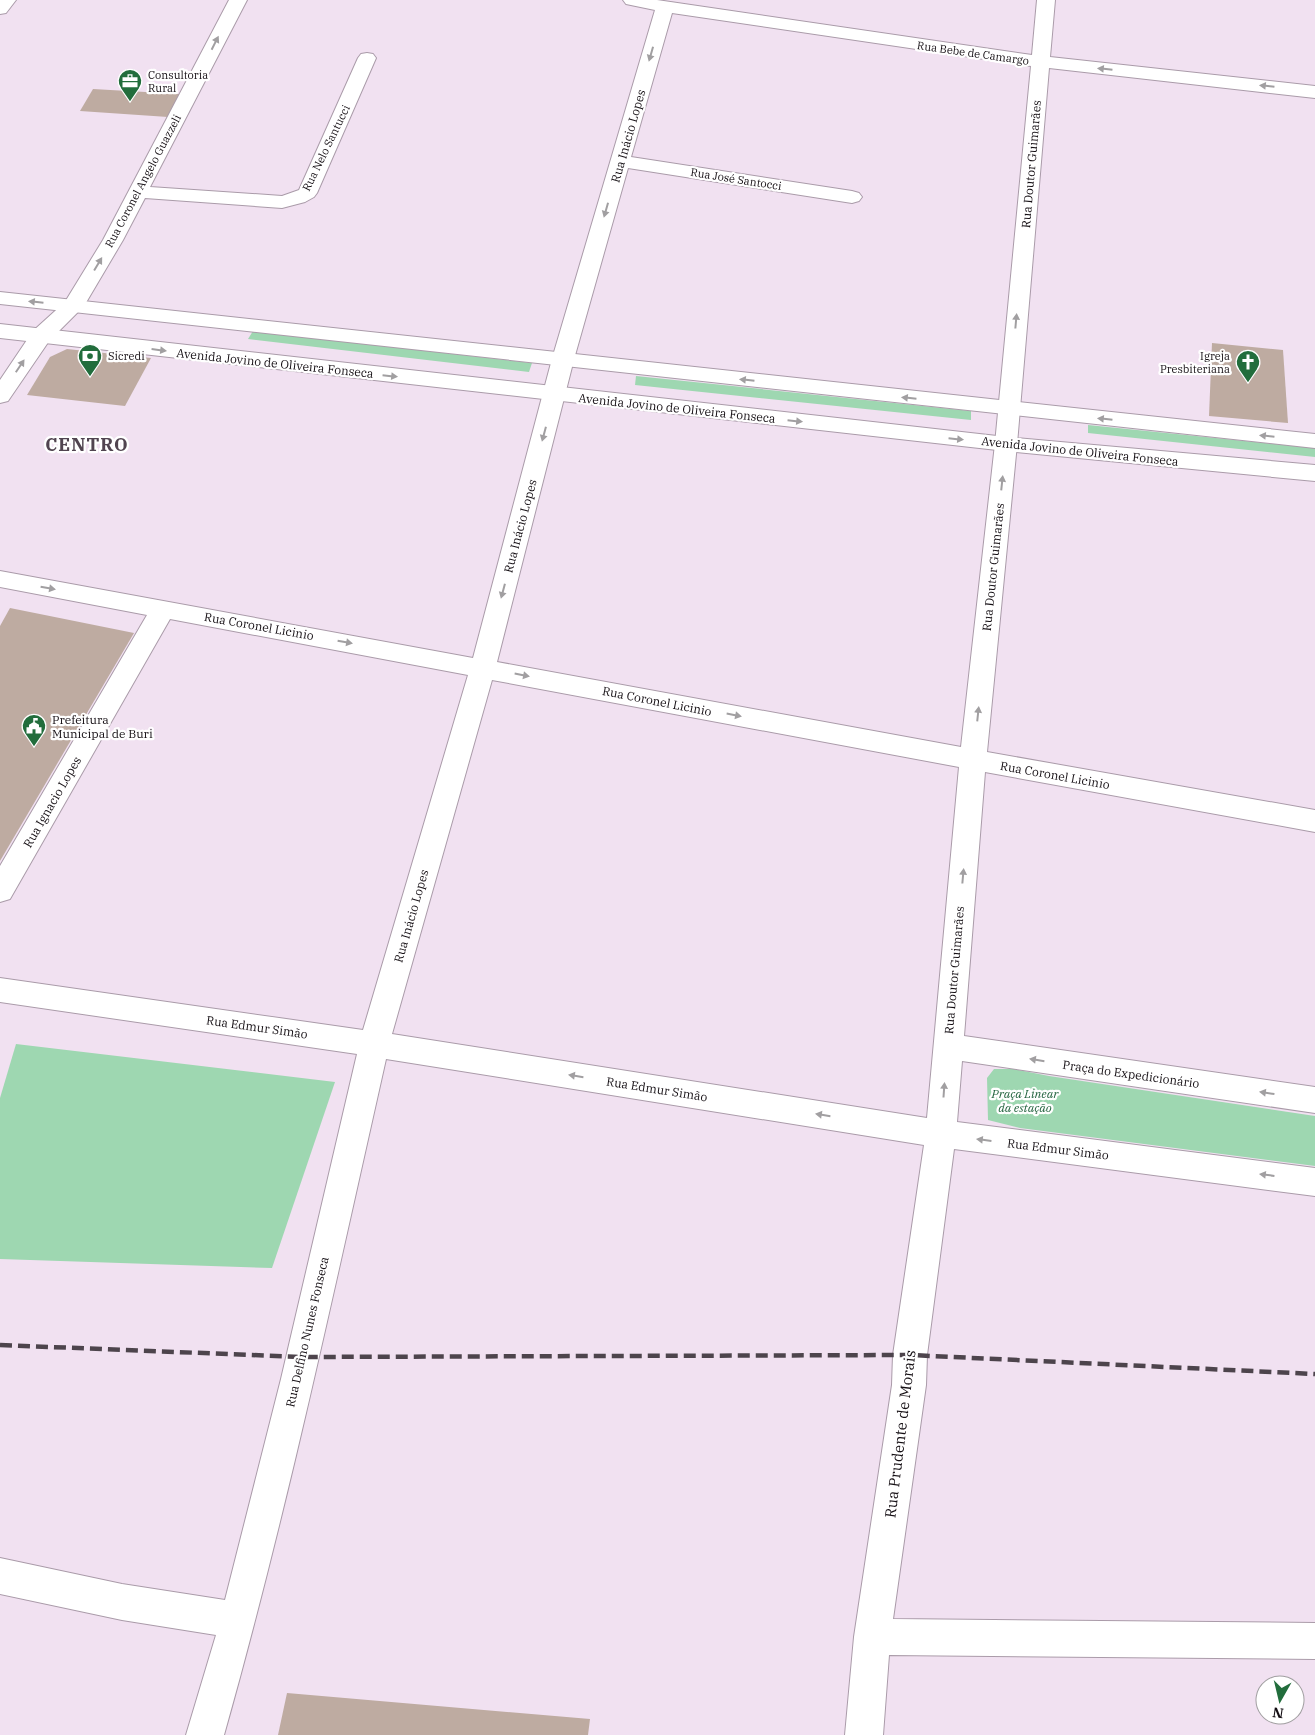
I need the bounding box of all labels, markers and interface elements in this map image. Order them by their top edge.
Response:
one-way arrow [211,36,219,51]
street label: Rua Bebe de Camargo [916,38,1030,68]
one-way arrow [647,47,655,62]
one-way arrow [1097,65,1113,73]
office icon: Consultoria Rural [117,68,143,102]
place label: Consultoria Rural [148,68,208,95]
one-way arrow [1258,82,1274,90]
street label: Rua Inácio Lopes [608,87,649,184]
street label: Rua Doutor Guimarães [1018,99,1044,229]
street label: Rua Nelo Santucci [299,102,353,193]
street label: Rua Coronel Angelo Guazzeli [102,112,184,250]
street label: Rua José Santocci [689,165,783,193]
one-way arrow [602,203,610,218]
one-way arrow [94,258,103,271]
one-way arrow [28,298,44,306]
one-way arrow [1012,312,1020,328]
bank icon: Sicredi [77,343,103,377]
street label: Avenida Jovino de Oliveira Fonseca [176,345,375,381]
one-way arrow [151,346,167,354]
place label: Sicredi [108,349,145,363]
place label: Igreja Presbiteriana [1160,349,1230,376]
church icon: Igreja Presbiteriana [1235,349,1261,383]
one-way arrow [15,359,25,373]
one-way arrow [382,372,398,380]
one-way arrow [739,376,755,384]
street label: Avenida Jovino de Oliveira Fonseca [578,390,777,426]
one-way arrow [900,394,916,402]
one-way arrow [1097,415,1113,423]
one-way arrow [787,417,803,425]
one-way arrow [539,426,547,441]
one-way arrow [1258,432,1274,440]
district label: CENTRO [45,433,129,456]
street label: Avenida Jovino de Oliveira Fonseca [981,433,1180,469]
one-way arrow [948,435,964,443]
one-way arrow [998,474,1006,490]
street label: Rua Inácio Lopes [500,477,540,574]
street label: Rua Doutor Guimarães [979,502,1007,632]
one-way arrow [40,584,56,592]
one-way arrow [498,584,506,599]
street label: Rua Coronel Licinio [203,609,315,643]
one-way arrow [338,638,353,646]
one-way arrow [515,671,531,679]
street label: Rua Coronel Licinio [601,683,713,719]
one-way arrow [974,706,982,722]
one-way arrow [726,711,741,719]
place label: Prefeitura Municipal de Buri [52,712,153,741]
public building icon: Prefeitura Municipal de Buri [21,713,47,747]
street label: Rua Ignacio Lopes [20,754,84,850]
street label: Rua Coronel Licinio [999,758,1111,792]
street label: Rua Inácio Lopes [391,867,432,964]
one-way arrow [959,867,967,883]
street label: Rua Doutor Guimarães [941,905,967,1035]
street label: Rua Edmur Simão [205,1012,309,1042]
one-way arrow [1028,1055,1044,1063]
street label: Praça do Expedicionário [1062,1057,1201,1091]
one-way arrow [568,1072,584,1080]
street label: Rua Edmur Simão [605,1074,709,1104]
one-way arrow [940,1082,948,1098]
park label: Praça Linear da estação [991,1086,1059,1115]
one-way arrow [1258,1089,1274,1097]
one-way arrow [815,1111,831,1119]
one-way arrow [976,1135,992,1143]
street label: Rua Edmur Simão [1006,1135,1110,1163]
one-way arrow [1258,1171,1274,1179]
street label: Rua Delfino Nunes Fonseca [282,1255,332,1409]
street label: Rua Prudente de Morais [880,1349,920,1519]
north arrow [1255,1675,1305,1725]
text: N [1271,1703,1285,1723]

